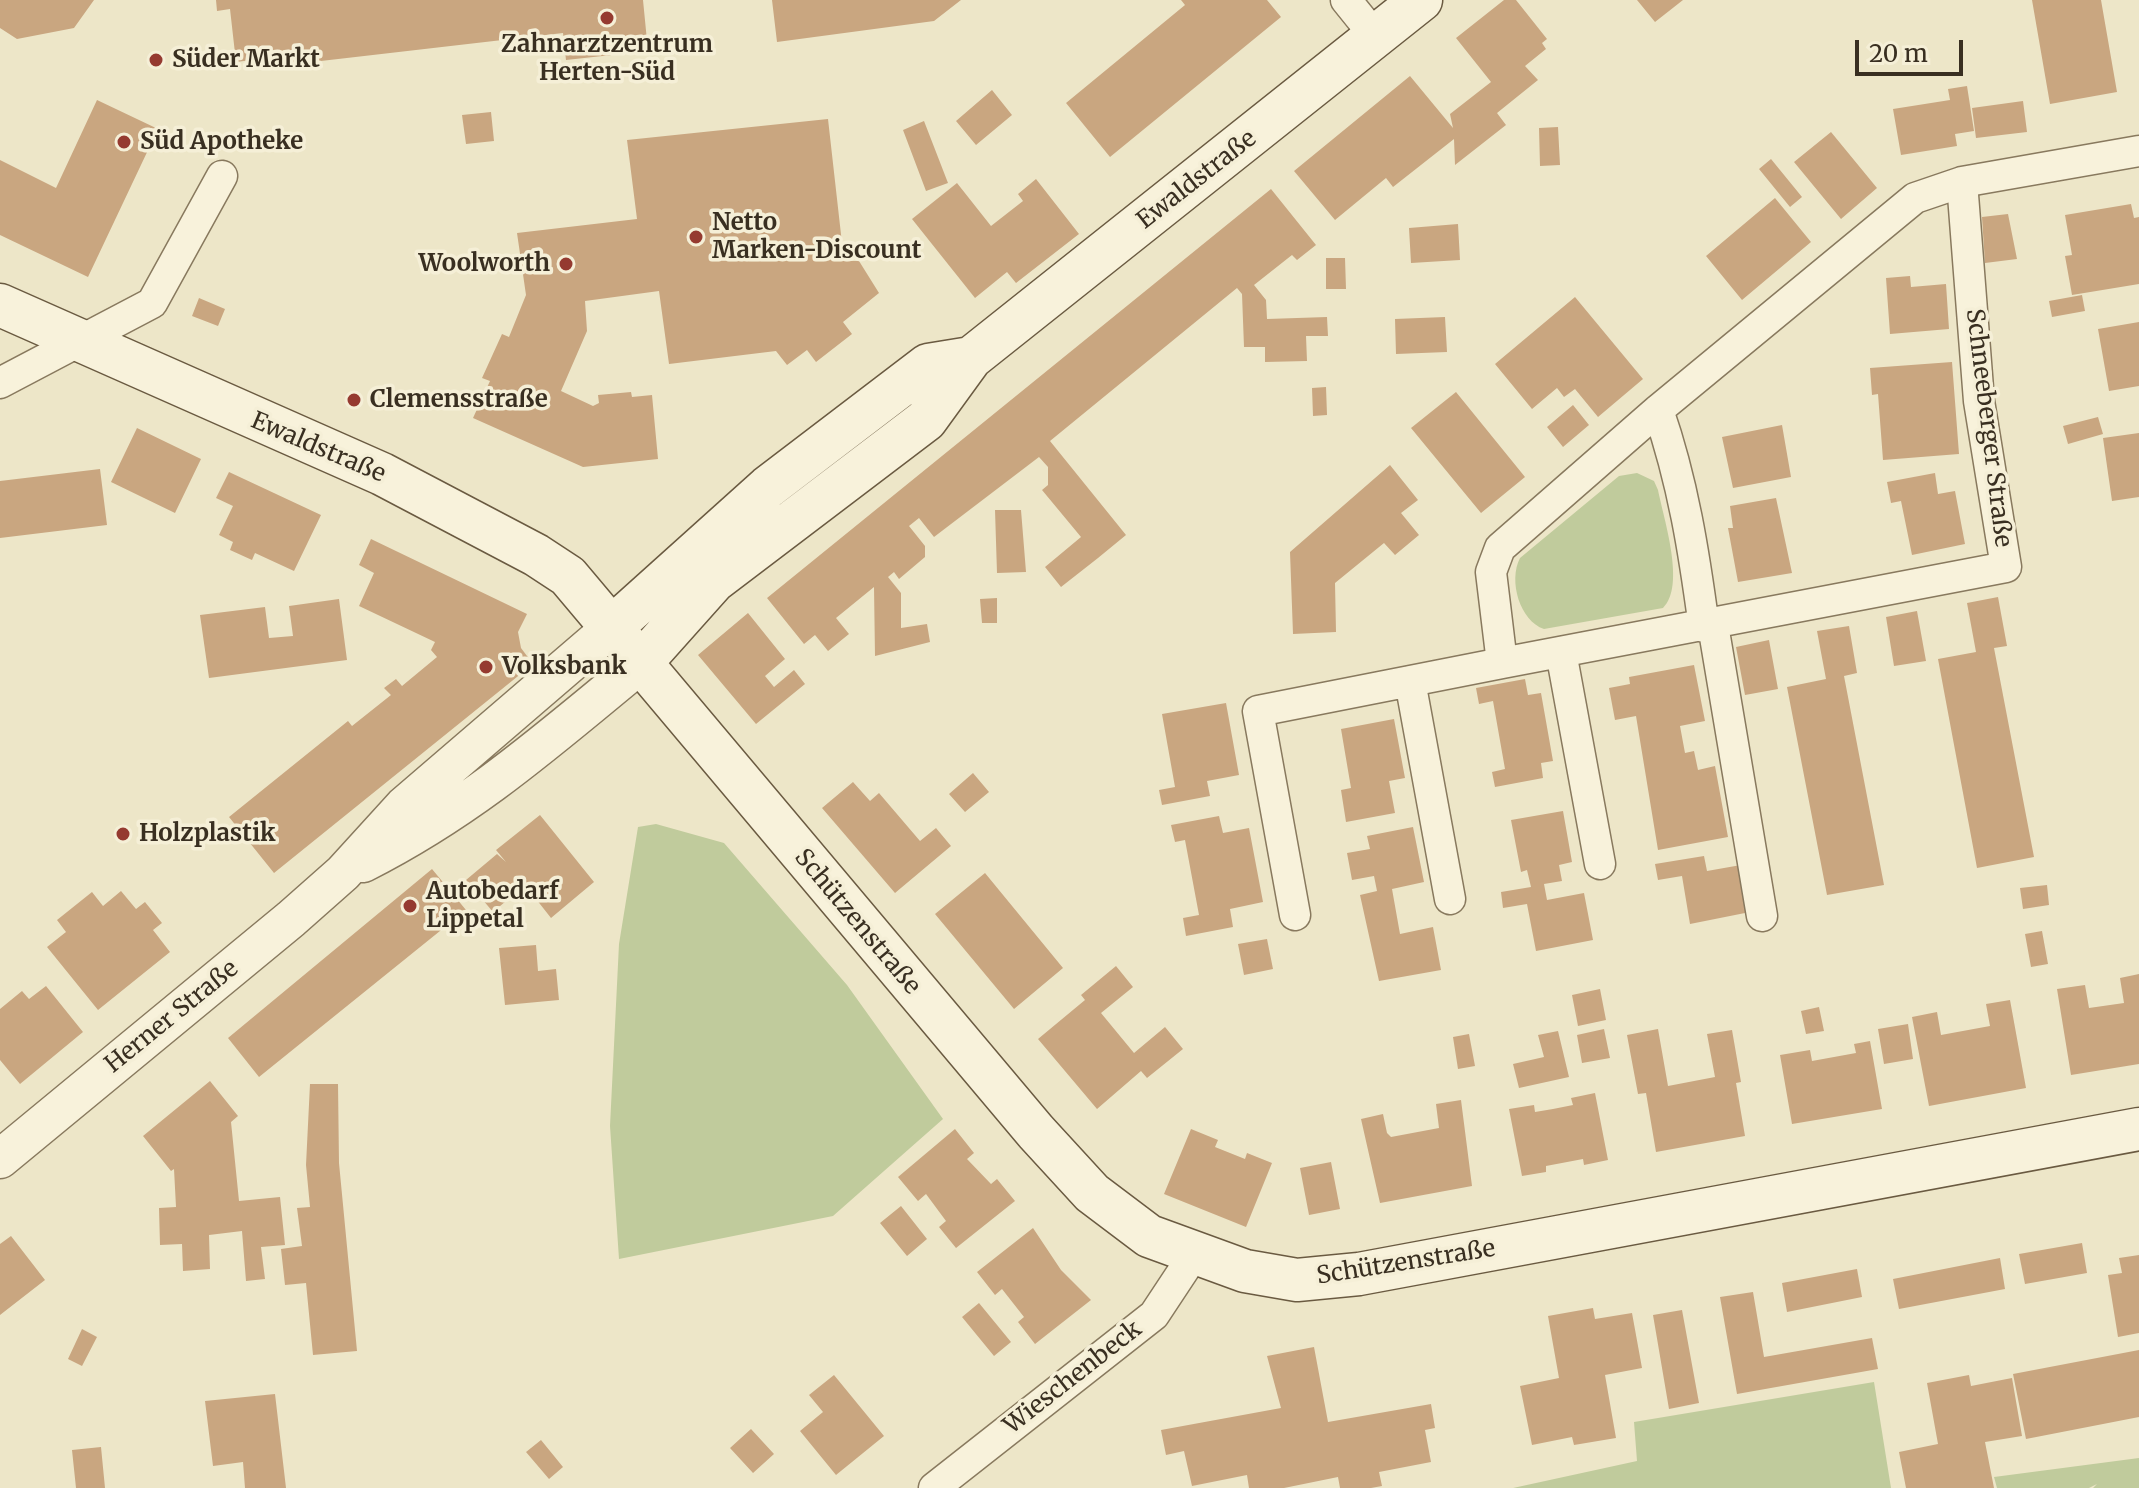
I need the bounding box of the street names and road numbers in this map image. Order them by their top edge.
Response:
street label: Ewaldstraße [1132,125,1262,235]
street label: Schneeberger Straße [1959,307,2017,549]
street label: Ewaldstraße [246,407,390,489]
street label: Schützenstraße [788,844,926,1000]
street label: Herner Straße [100,955,244,1079]
street label: Schützenstraße [1315,1235,1497,1291]
street label: Wieschenbeck [998,1315,1148,1441]

